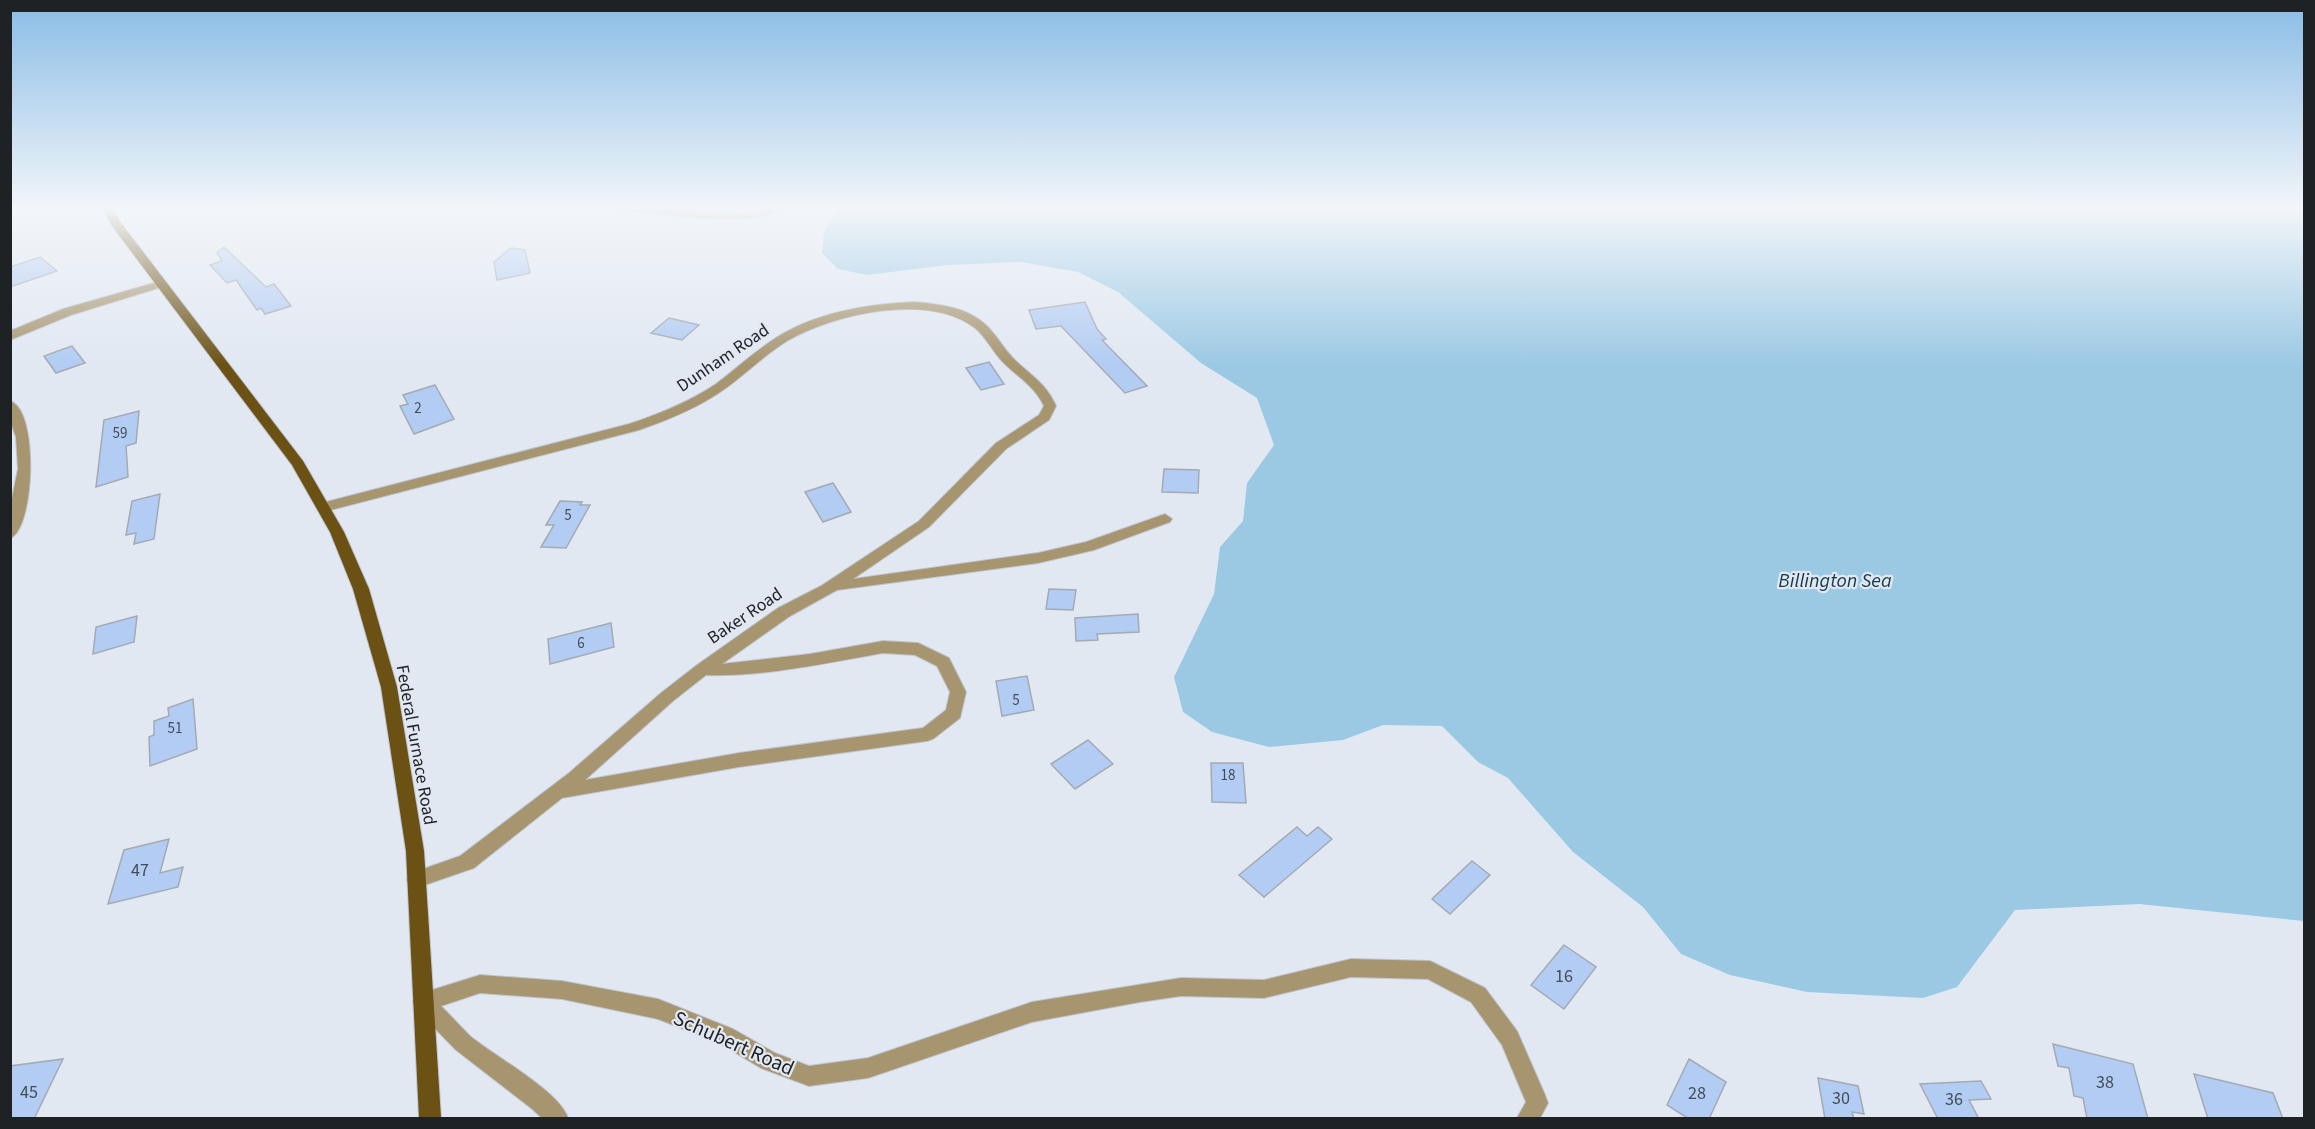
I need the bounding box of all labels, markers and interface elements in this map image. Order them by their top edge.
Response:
street label: Dunham Road [672,318,774,398]
house number: 2 [414,398,422,419]
house number: 59 [113,423,127,444]
house number: 5 [564,505,572,526]
water label: Billington Sea [1778,567,1892,595]
street label: Baker Road [703,582,787,650]
house number: 6 [577,633,585,654]
street label: Federal Furnace Road [390,663,442,827]
house number: 5 [1012,690,1020,711]
house number: 51 [168,718,182,739]
house number: 18 [1221,765,1235,786]
house number: 47 [131,858,149,883]
house number: 16 [1555,964,1573,989]
street label: Schubert Road [669,1003,799,1083]
house number: 38 [2096,1070,2114,1095]
house number: 45 [20,1080,38,1105]
house number: 28 [1688,1081,1706,1106]
house number: 30 [1832,1086,1850,1111]
house number: 36 [1945,1087,1963,1112]

